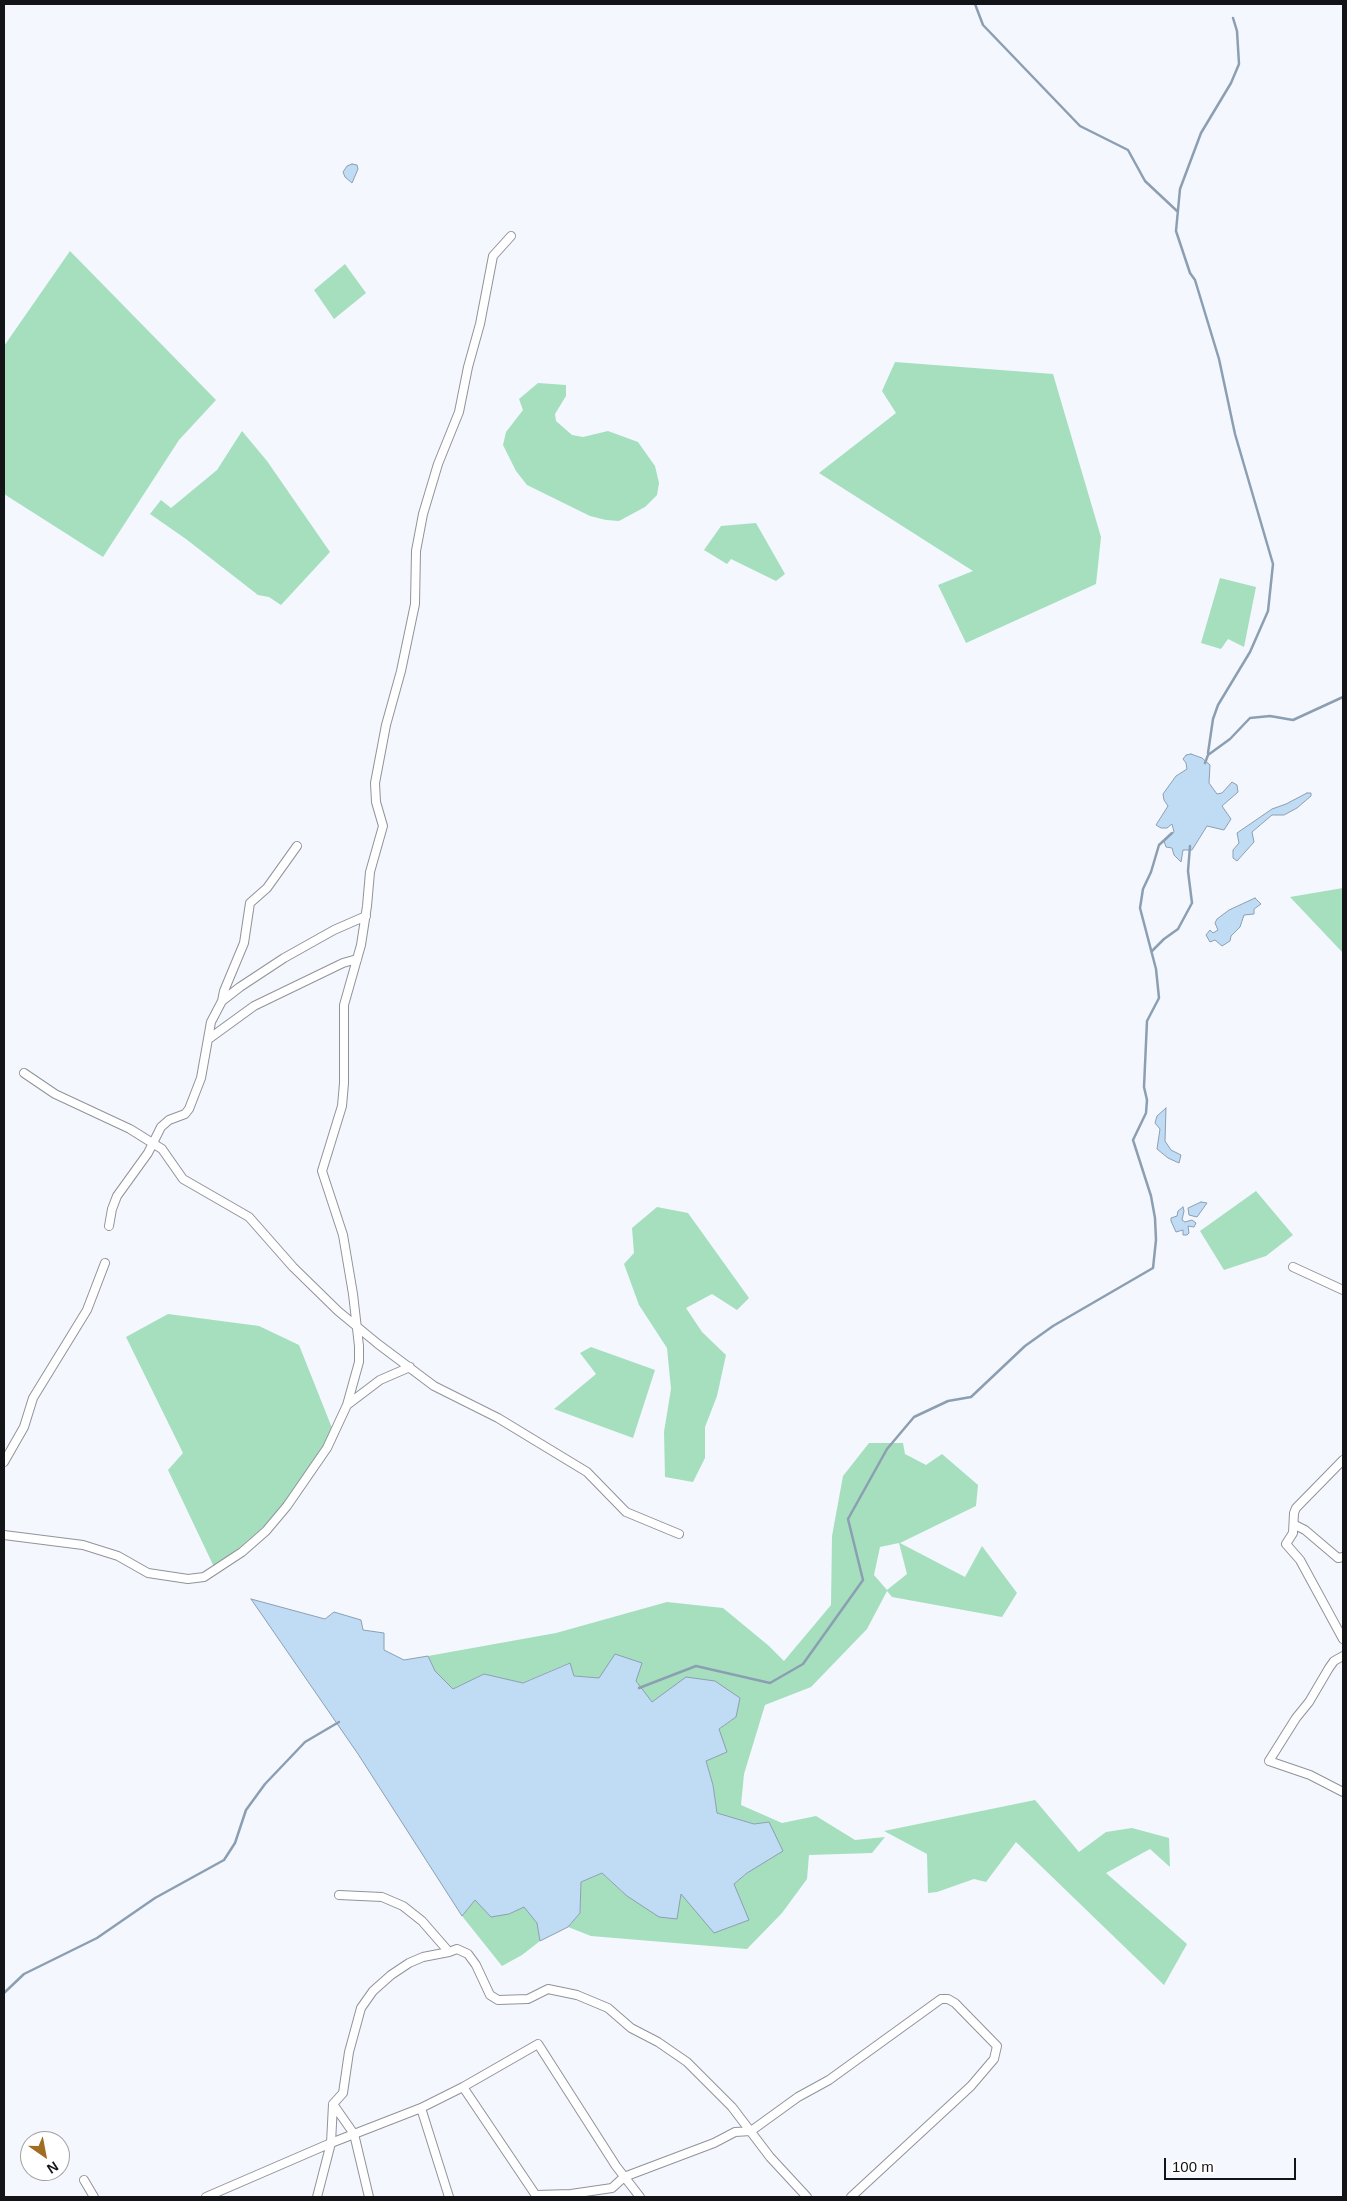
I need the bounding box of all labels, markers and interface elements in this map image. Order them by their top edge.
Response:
north arrow [20,2131,70,2181]
scale bar [1167,2148,1300,2180]
text: N [44,2158,61,2177]
text: 100 m [1172,2158,1214,2175]

